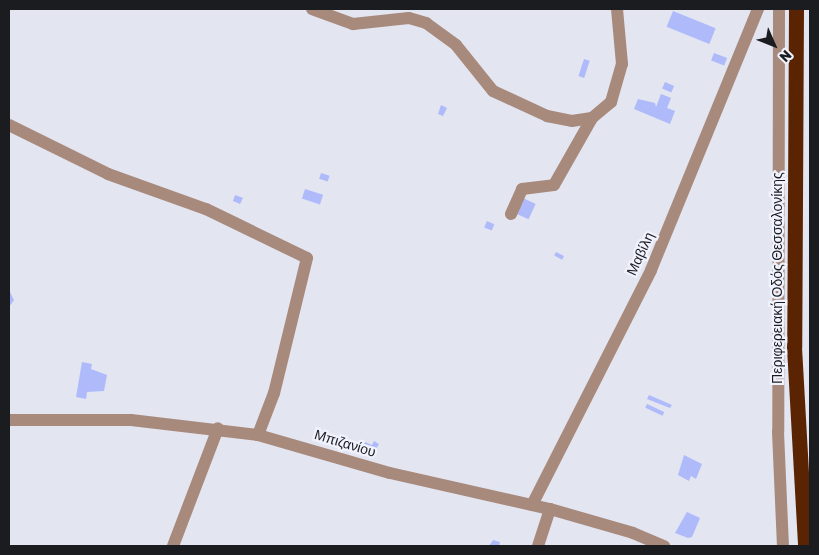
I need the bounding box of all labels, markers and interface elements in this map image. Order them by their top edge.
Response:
north arrow [749,20,799,70]
text: N [776,46,795,65]
street label: Περιφερειακή Οδός Θεσσαλονίκης [770,172,786,384]
street label: Μαβίλη [624,230,658,278]
street label: Μπιζανίου [312,427,378,461]

